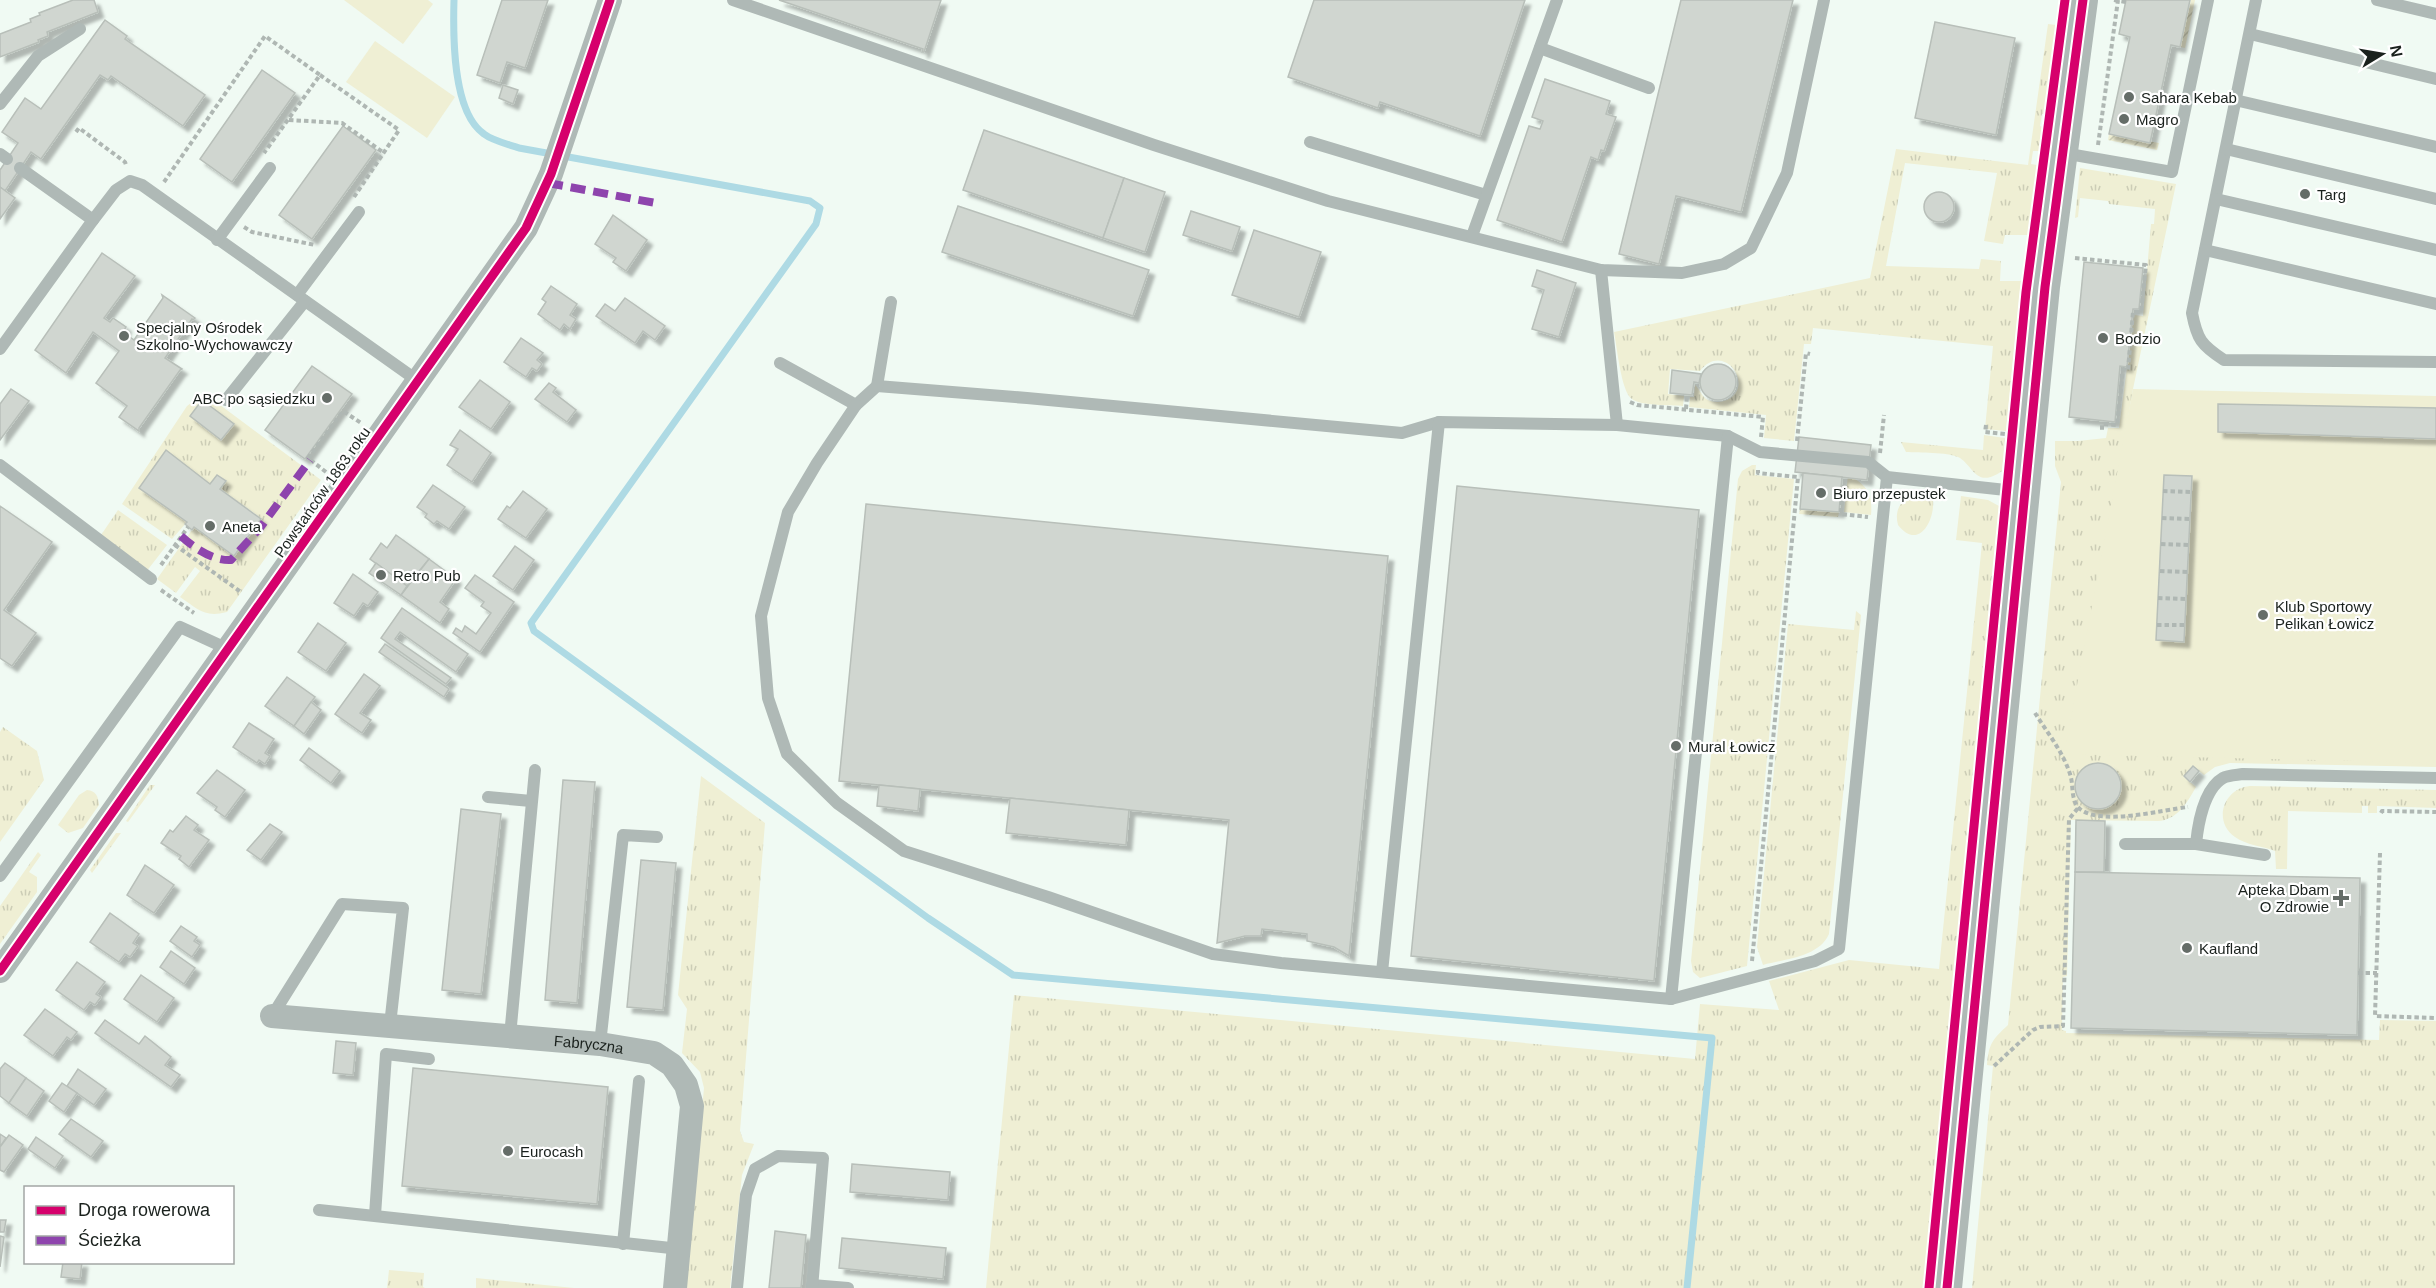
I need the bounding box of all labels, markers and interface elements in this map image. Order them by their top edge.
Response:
north arrow [2352,24,2412,84]
text: N [2387,44,2406,59]
place label: Sahara Kebab [2141,89,2237,106]
marker: Sahara Kebab [2122,90,2136,104]
place label: Magro [2136,111,2179,128]
marker: Magro [2117,112,2131,126]
place label: Targ [2317,186,2346,203]
marker: Targ [2298,187,2312,201]
place label: Specjalny Ośrodek Szkolno-Wychowawczy [136,319,293,353]
marker: Specjalny Ośrodek Szkolno-Wychowawczy [117,329,131,343]
place label: Bodzio [2115,330,2161,347]
marker: Bodzio [2096,331,2110,345]
place label: ABC po sąsiedzku [192,390,315,407]
marker: ABC po sąsiedzku [320,391,334,405]
street label: Powstańców 1863 roku [271,424,373,560]
place label: Biuro przepustek [1833,485,1946,502]
marker: Biuro przepustek [1814,486,1828,500]
place label: Aneta [222,518,262,535]
marker: Aneta [203,519,217,533]
place label: Retro Pub [393,567,461,584]
marker: Retro Pub [374,568,388,582]
place label: Klub Sportowy Pelikan Łowicz [2275,598,2374,632]
marker: Klub Sportowy Pelikan Łowicz [2256,608,2270,622]
place label: Mural Łowicz [1688,738,1776,755]
marker: Mural Łowicz [1669,739,1683,753]
place label: Apteka Dbam O Zdrowie [2238,881,2329,915]
marker: Apteka Dbam O Zdrowie [2334,891,2348,905]
place label: Kaufland [2199,940,2258,957]
marker: Kaufland [2180,941,2194,955]
street label: Fabryczna [553,1032,626,1056]
place label: Eurocash [520,1143,583,1160]
marker: Eurocash [501,1144,515,1158]
legend [24,1186,234,1264]
text: Droga rowerowa [78,1200,211,1220]
text: Ścieżka [78,1229,142,1250]

